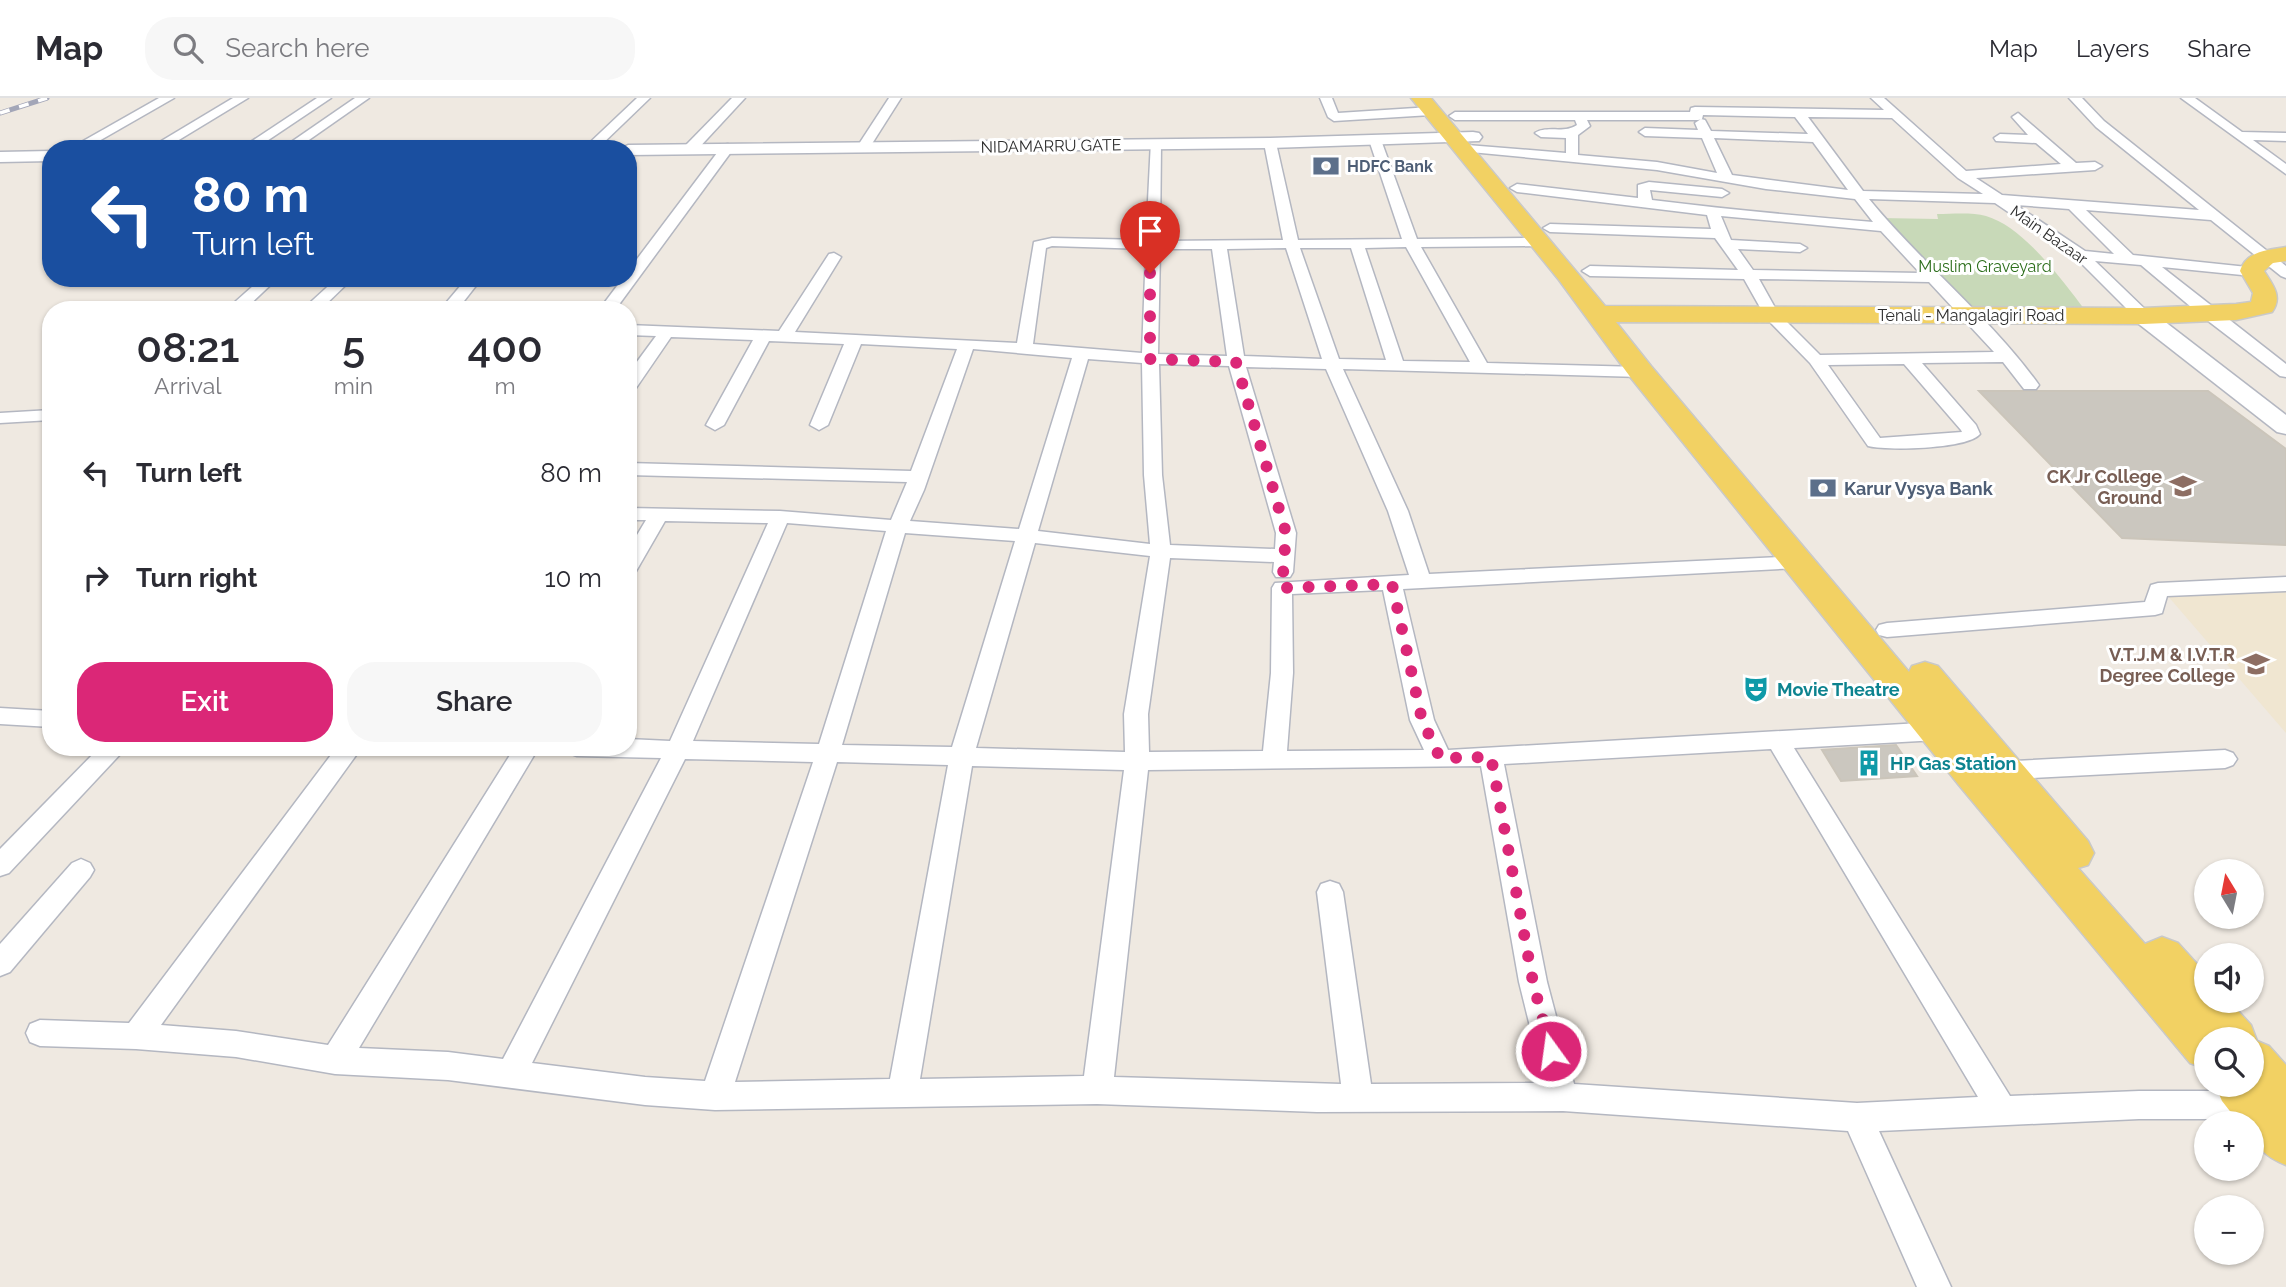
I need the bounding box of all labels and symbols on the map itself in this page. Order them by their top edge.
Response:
street label: NIDAMARRU GATE [980,135,1122,157]
bank icon: HDFC Bank [1311,151,1341,181]
place label: HDFC Bank [1347,157,1433,176]
pin [1120,201,1180,273]
street label: Main Bazaar [2007,201,2092,269]
park label: Muslim Graveyard [1918,257,2052,276]
street label: Tenali - Mangalagiri Road [1878,306,2064,325]
place label: CK Jr College Ground [2047,466,2162,508]
school or university icon: CK Jr College Ground [2168,471,2198,501]
bank icon: Karur Vysya Bank [1808,473,1838,503]
place label: Karur Vysya Bank [1844,478,1994,499]
place label: V.T.J.M & I.V.T.R Degree College [2100,644,2235,686]
school or university icon: V.T.J.M & I.V.T.R Degree College [2241,649,2271,679]
theatre icon: Movie Theatre [1741,674,1771,704]
place label: Movie Theatre [1777,679,1900,700]
building icon: HP Gas Station [1854,748,1884,778]
place label: HP Gas Station [1890,753,2016,774]
north arrow [2194,859,2264,929]
position arrow [1514,1014,1588,1088]

